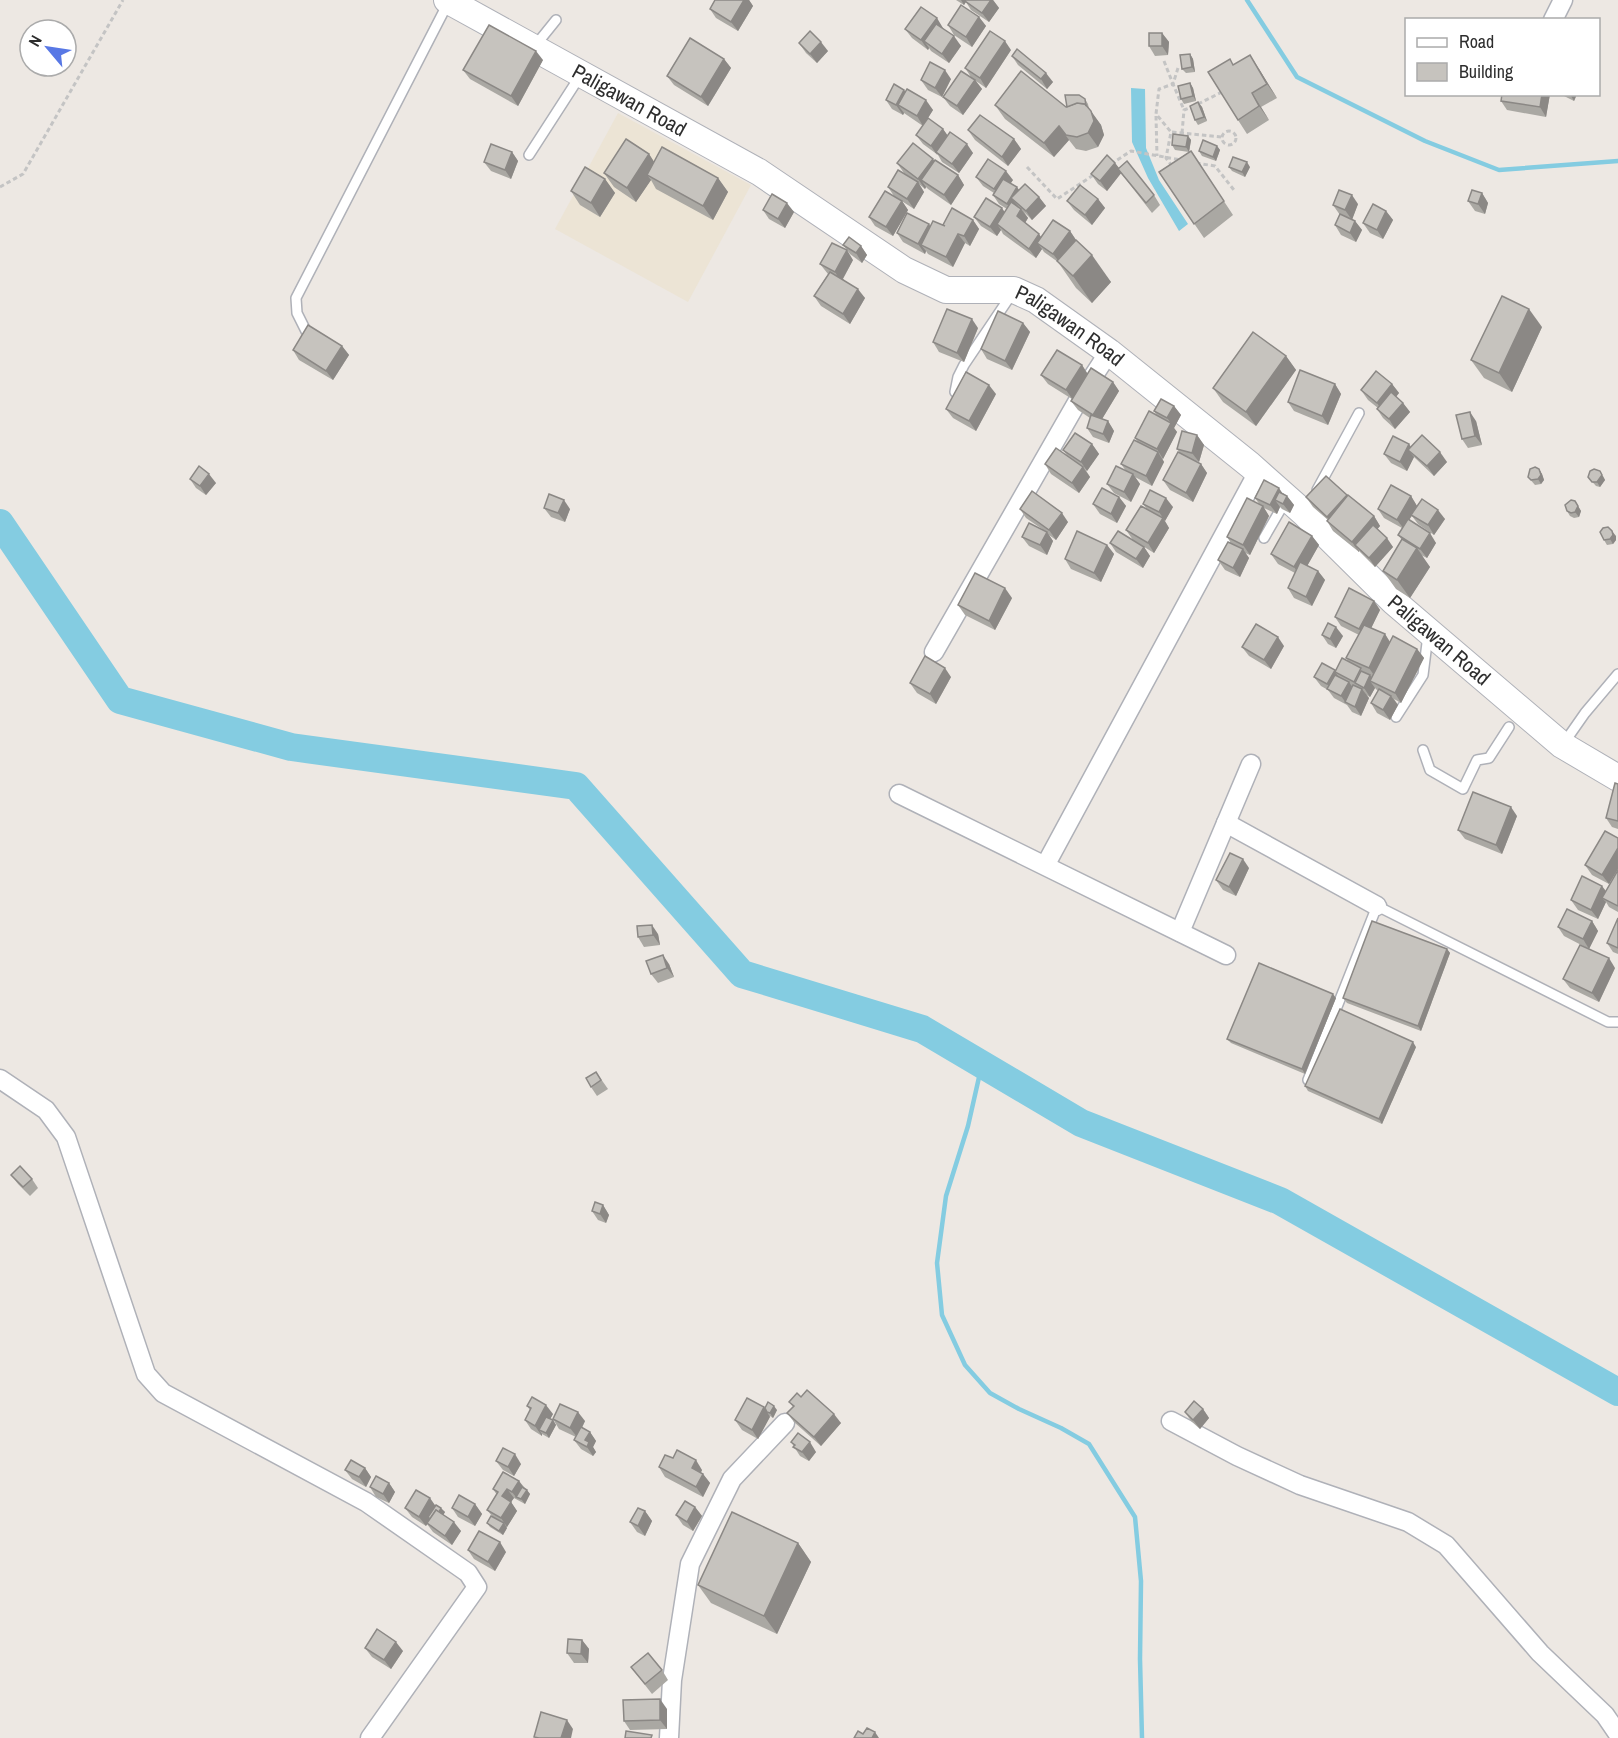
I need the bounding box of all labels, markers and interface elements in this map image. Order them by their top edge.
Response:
north arrow [18,18,78,78]
legend [1405,18,1600,96]
text: Road [1459,29,1494,54]
text: N [23,31,47,50]
street label: Paligawan Road [567,57,692,143]
text: Building [1459,59,1514,84]
street label: Paligawan Road [1011,278,1131,373]
street label: Paligawan Road [1382,588,1497,692]

